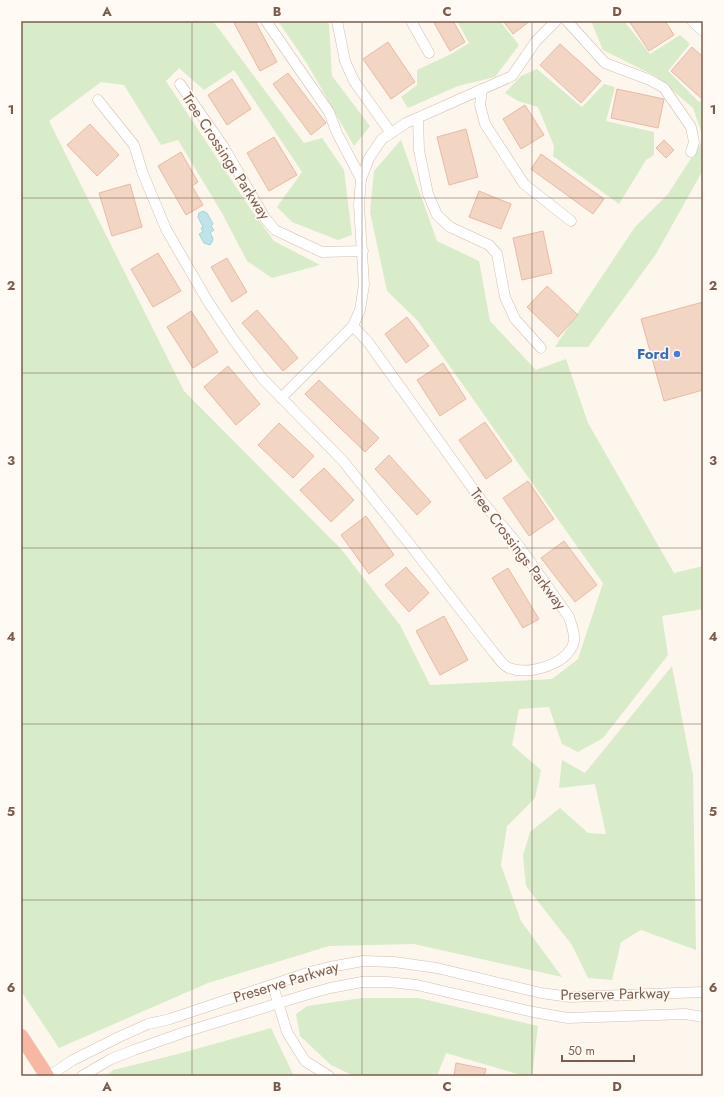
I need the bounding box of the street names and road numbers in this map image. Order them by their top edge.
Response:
street label: Tree Crossings Parkway [177,88,276,224]
street label: Tree Crossings Parkway [465,483,572,615]
street label: Preserve Parkway [230,955,342,1009]
street label: Preserve Parkway [560,982,670,1006]

